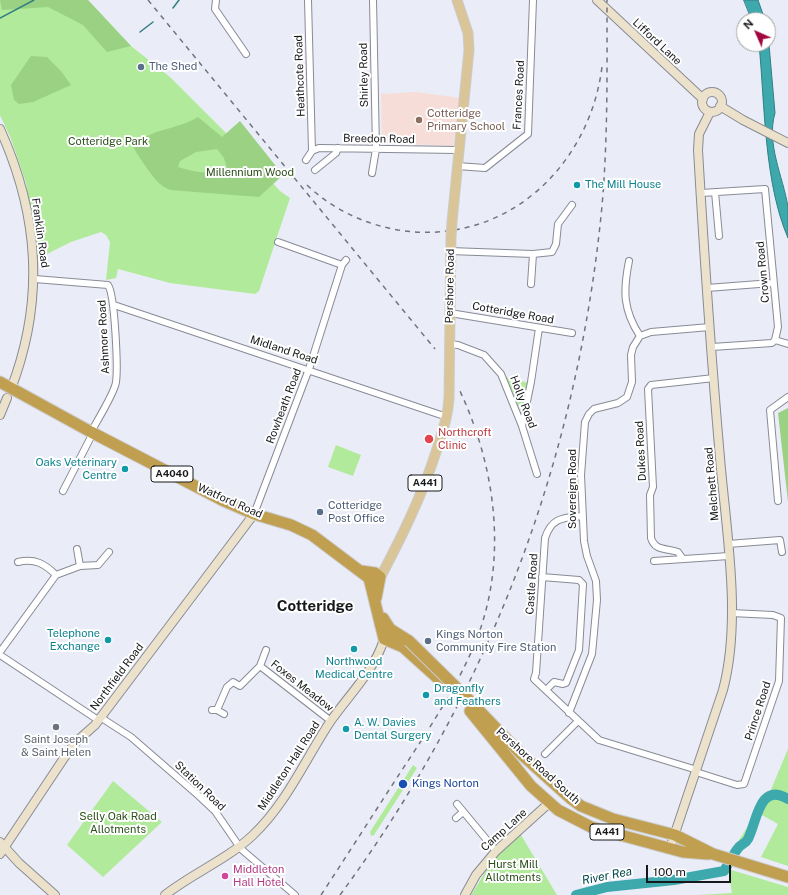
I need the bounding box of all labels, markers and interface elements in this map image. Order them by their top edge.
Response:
north arrow [736,12,776,52]
street label: Lifford Lane [630,16,684,68]
text: N [741,17,756,32]
street label: Heathcote Road [292,35,308,117]
street label: Shirley Road [357,43,371,107]
place label: The Shed [149,60,197,74]
street label: Frances Road [511,60,527,130]
marker: The Shed [136,62,146,72]
place label: Cotteridge Primary School [427,107,505,133]
marker: Cotteridge Primary School [414,115,424,125]
street label: Breedon Road [343,132,415,146]
park label: Cotteridge Park [68,135,148,149]
park label: Millennium Wood [206,166,294,180]
place label: The Mill House [585,178,661,192]
marker: The Mill House [572,180,582,190]
street label: Franklin Road [29,197,51,269]
street label: Crown Road [754,241,772,303]
street label: Pershore Road [443,249,457,323]
street label: Ashmore Road [95,299,113,375]
street label: Cotteridge Road [471,299,555,327]
street label: Midland Road [249,333,319,367]
street label: Rowheath Road [264,366,304,446]
street label: Holly Road [507,374,539,430]
street label: Dukes Road [633,420,649,482]
place label: Northcroft Clinic [438,426,492,452]
marker: Northcroft Clinic [423,433,435,445]
street label: Melchett Road [702,447,722,521]
street label: Sovereign Road [566,449,580,529]
place label: Oaks Veterinary Centre [36,456,117,482]
marker: Oaks Veterinary Centre [120,464,130,474]
road number: A4040 [151,466,193,482]
road number: A441 [408,475,442,491]
street label: Watford Road [195,481,265,521]
place label: Cotteridge Post Office [328,499,385,525]
marker: Cotteridge Post Office [315,507,325,517]
street label: Castle Road [523,553,541,615]
district label: Cotteridge [277,597,353,615]
place label: Telephone Exchange [47,627,100,653]
place label: Kings Norton Community Fire Station [436,628,556,654]
marker: Telephone Exchange [103,635,113,645]
marker: Kings Norton Community Fire Station [423,636,433,646]
street label: Northfield Road [87,641,147,713]
marker: Northwood Medical Centre [349,644,359,654]
place label: Northwood Medical Centre [315,655,393,681]
street label: Foxes Meadow [268,657,336,715]
street label: Prince Road [742,680,774,742]
place label: Dragonfly and Feathers [434,682,501,708]
marker: Dragonfly and Feathers [421,690,431,700]
place label: A. W. Davies Dental Surgery [354,716,431,742]
street label: Middleton Hall Road [255,719,323,813]
marker: Saint Joseph & Saint Helen [51,722,61,732]
marker: A. W. Davies Dental Surgery [341,724,351,734]
street label: Pershore Road South [493,725,583,807]
place label: Saint Joseph & Saint Helen [21,733,91,759]
street label: Station Road [172,758,228,814]
place label: Kings Norton [412,777,479,791]
marker: Kings Norton [397,778,409,790]
street label: Camp Lane [478,806,530,854]
park label: Selly Oak Road Allotments [79,810,157,836]
road number: A441 [590,824,624,840]
scale bar [648,857,733,883]
park label: Hurst Mill Allotments [485,858,541,884]
place label: Middleton Hall Hotel [233,863,285,889]
water label: River Rea [581,864,633,888]
text: 100 m [653,865,686,879]
marker: Middleton Hall Hotel [220,871,230,881]

